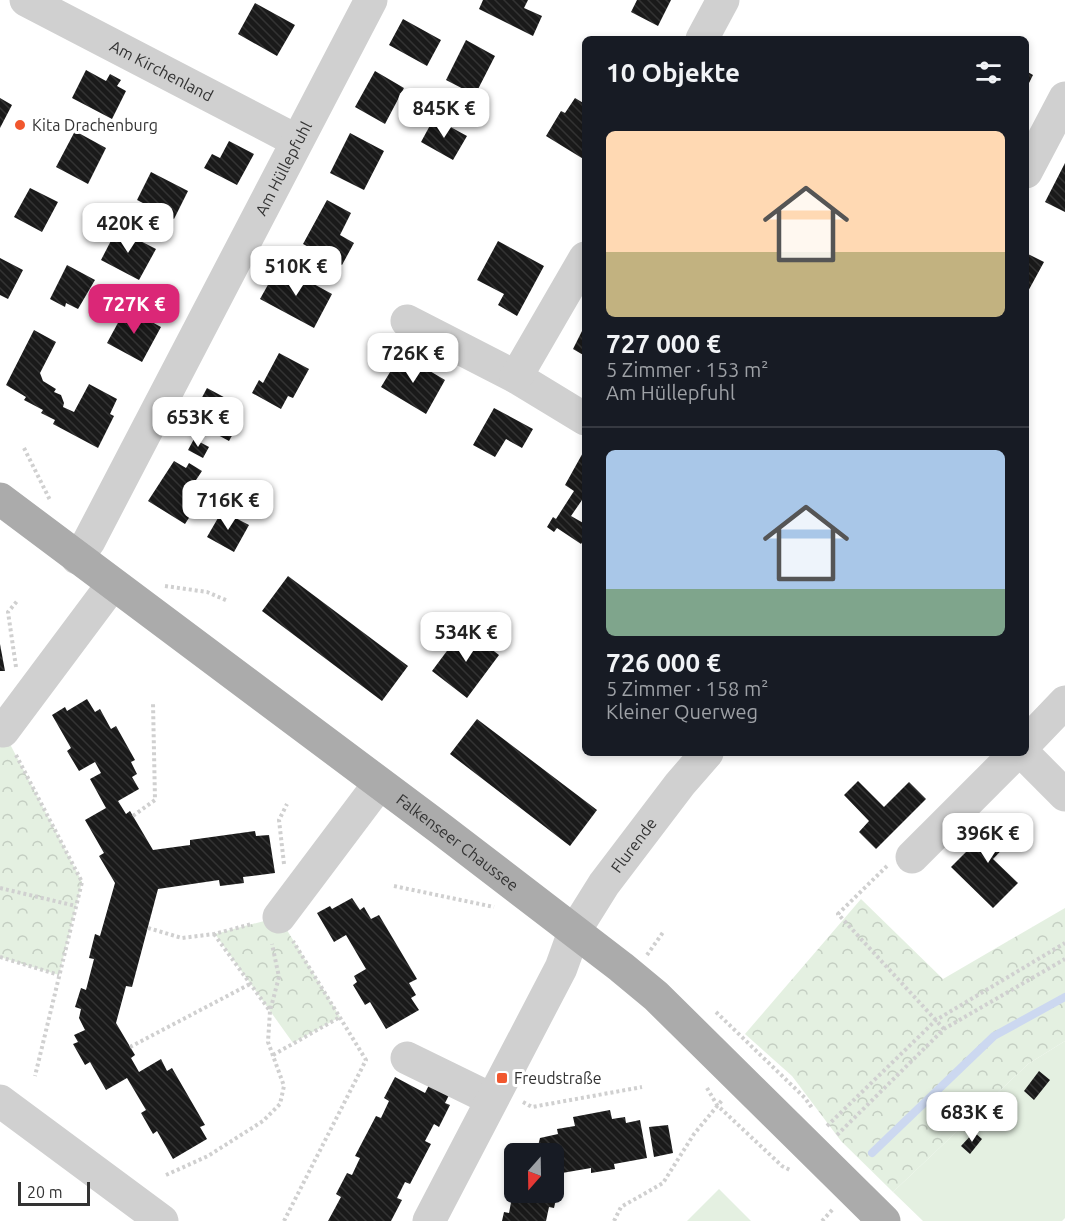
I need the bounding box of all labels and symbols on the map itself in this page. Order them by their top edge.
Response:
street label: Am Kirchenland [107,36,216,105]
pin: 845K € [395,88,493,139]
place label: Kita Drachenburg [32,116,158,134]
marker: Kita Drachenburg [13,118,27,132]
street label: Am Hüllepfuhl [251,118,315,218]
pin: 420K € [79,203,177,254]
pin: 510K € [247,246,345,297]
pin: 727K € [85,284,183,335]
pin: 726K € [364,333,462,384]
pin: 653K € [149,397,247,448]
pin: 716K € [179,480,277,531]
pin: 534K € [417,612,515,663]
street label: Falkenseer Chaussee [393,790,522,894]
pin: 396K € [939,813,1037,864]
street label: Flurende [607,814,660,876]
place label: Freudstraße [514,1069,602,1087]
marker: Freudstraße [495,1071,509,1085]
pin: 683K € [923,1092,1021,1143]
north arrow [504,1143,564,1203]
scale bar [18,1179,90,1206]

